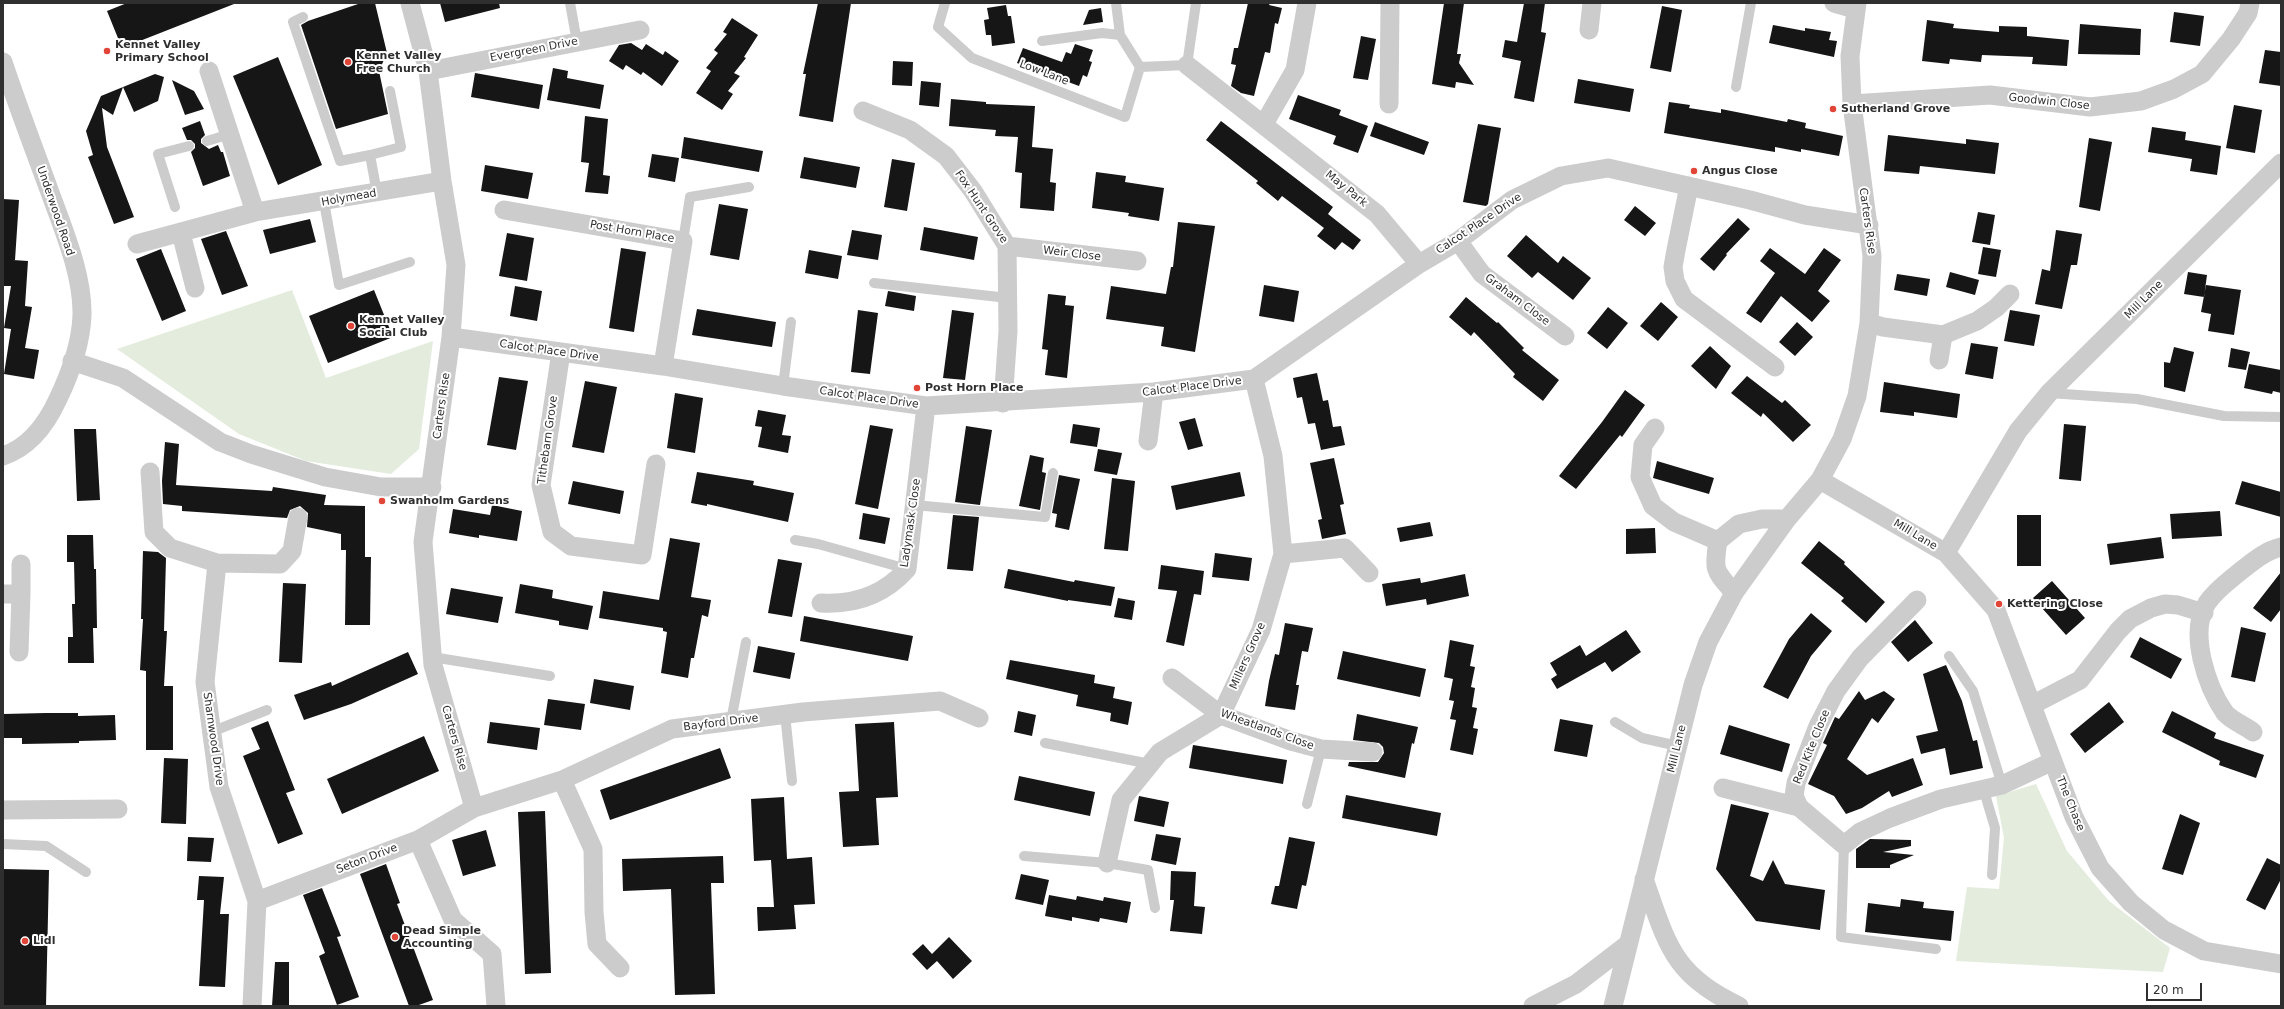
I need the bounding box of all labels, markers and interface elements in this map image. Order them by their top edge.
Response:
street label: Evergreen Drive [489,35,579,65]
place label: Kennet Valley Primary School [115,38,209,64]
marker: Kennet Valley Primary School [102,46,112,56]
place label: Kennet Valley Free Church [356,49,442,75]
marker: Kennet Valley Free Church [343,57,353,67]
street label: Low Lane [1017,58,1071,88]
street label: Goodwin Close [2008,91,2090,113]
place label: Sutherland Grove [1841,102,1950,116]
marker: Sutherland Grove [1828,104,1838,114]
street label: Underwood Road [33,164,77,258]
place label: Angus Close [1702,164,1778,178]
marker: Angus Close [1689,166,1699,176]
street label: Fox Hunt Grove [952,168,1010,246]
street label: May Park [1322,168,1370,210]
street label: Holymead [320,187,378,209]
street label: Carters Rise [1856,187,1878,255]
street label: Calcot Place Drive [1434,191,1524,257]
street label: Post Horn Place [589,218,675,246]
street label: Weir Close [1042,244,1102,264]
street label: Graham Close [1482,271,1552,329]
street label: Mill Lane [2122,278,2166,322]
place label: Kennet Valley Social Club [359,313,445,339]
marker: Kennet Valley Social Club [346,321,356,331]
street label: Calcot Place Drive [499,337,599,365]
street label: Carters Rise [431,372,453,440]
street label: Calcot Place Drive [1142,374,1242,400]
place label: Post Horn Place [925,381,1023,395]
marker: Post Horn Place [912,383,922,393]
street label: Calcot Place Drive [819,384,919,412]
street label: Tithebarn Grove [535,395,561,485]
street label: Ladymask Close [898,478,924,568]
place label: Swanholm Gardens [390,494,509,508]
marker: Swanholm Gardens [377,496,387,506]
street label: Mill Lane [1891,517,1939,553]
place label: Kettering Close [2007,597,2103,611]
marker: Kettering Close [1994,599,2004,609]
street label: Millers Grove [1227,620,1269,692]
street label: Sharnwood Drive [200,691,226,787]
street label: Carters Rise [438,704,470,772]
street label: Wheatlands Close [1218,707,1316,753]
street label: Red Kite Close [1791,708,1833,786]
street label: Bayford Drive [683,712,759,734]
street label: Mill Lane [1665,724,1689,774]
street label: The Chase [2053,775,2087,833]
street label: Seton Drive [334,841,400,877]
place label: Dead Simple Accounting [403,924,481,950]
marker: Dead Simple Accounting [390,932,400,942]
place label: Lidl [33,934,55,948]
marker: Lidl [20,936,30,946]
scale bar [2148,975,2204,1001]
text: 20 m [2153,983,2184,997]

